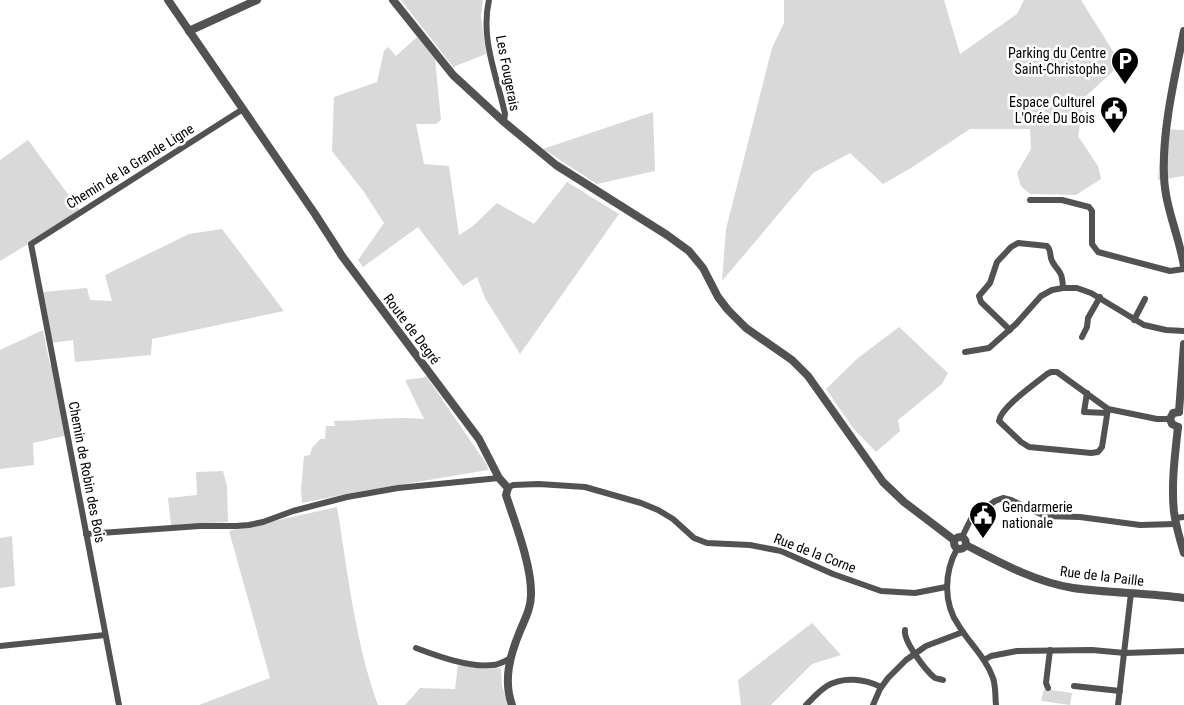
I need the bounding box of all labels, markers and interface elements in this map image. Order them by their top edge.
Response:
street label: Les Fougerais [493,34,523,112]
place label: Parking du Centre Saint-Christophe [1008,45,1106,77]
parking icon: Parking du Centre Saint-Christophe [1110,46,1140,85]
place label: Espace Culturel L'Orée Du Bois [1009,94,1095,126]
public building icon: Espace Culturel L'Orée Du Bois [1099,95,1129,134]
street label: Chemin de la Grande Ligne [63,120,197,212]
street label: Route de Degré [380,291,444,368]
street label: Chemin de Robin des Bois [65,400,109,544]
place label: Gendarmerie nationale [1002,499,1073,531]
public building icon: Gendarmerie nationale [968,500,998,539]
street label: Rue de la Corne [772,530,859,576]
street label: Rue de la Paille [1059,563,1145,589]

